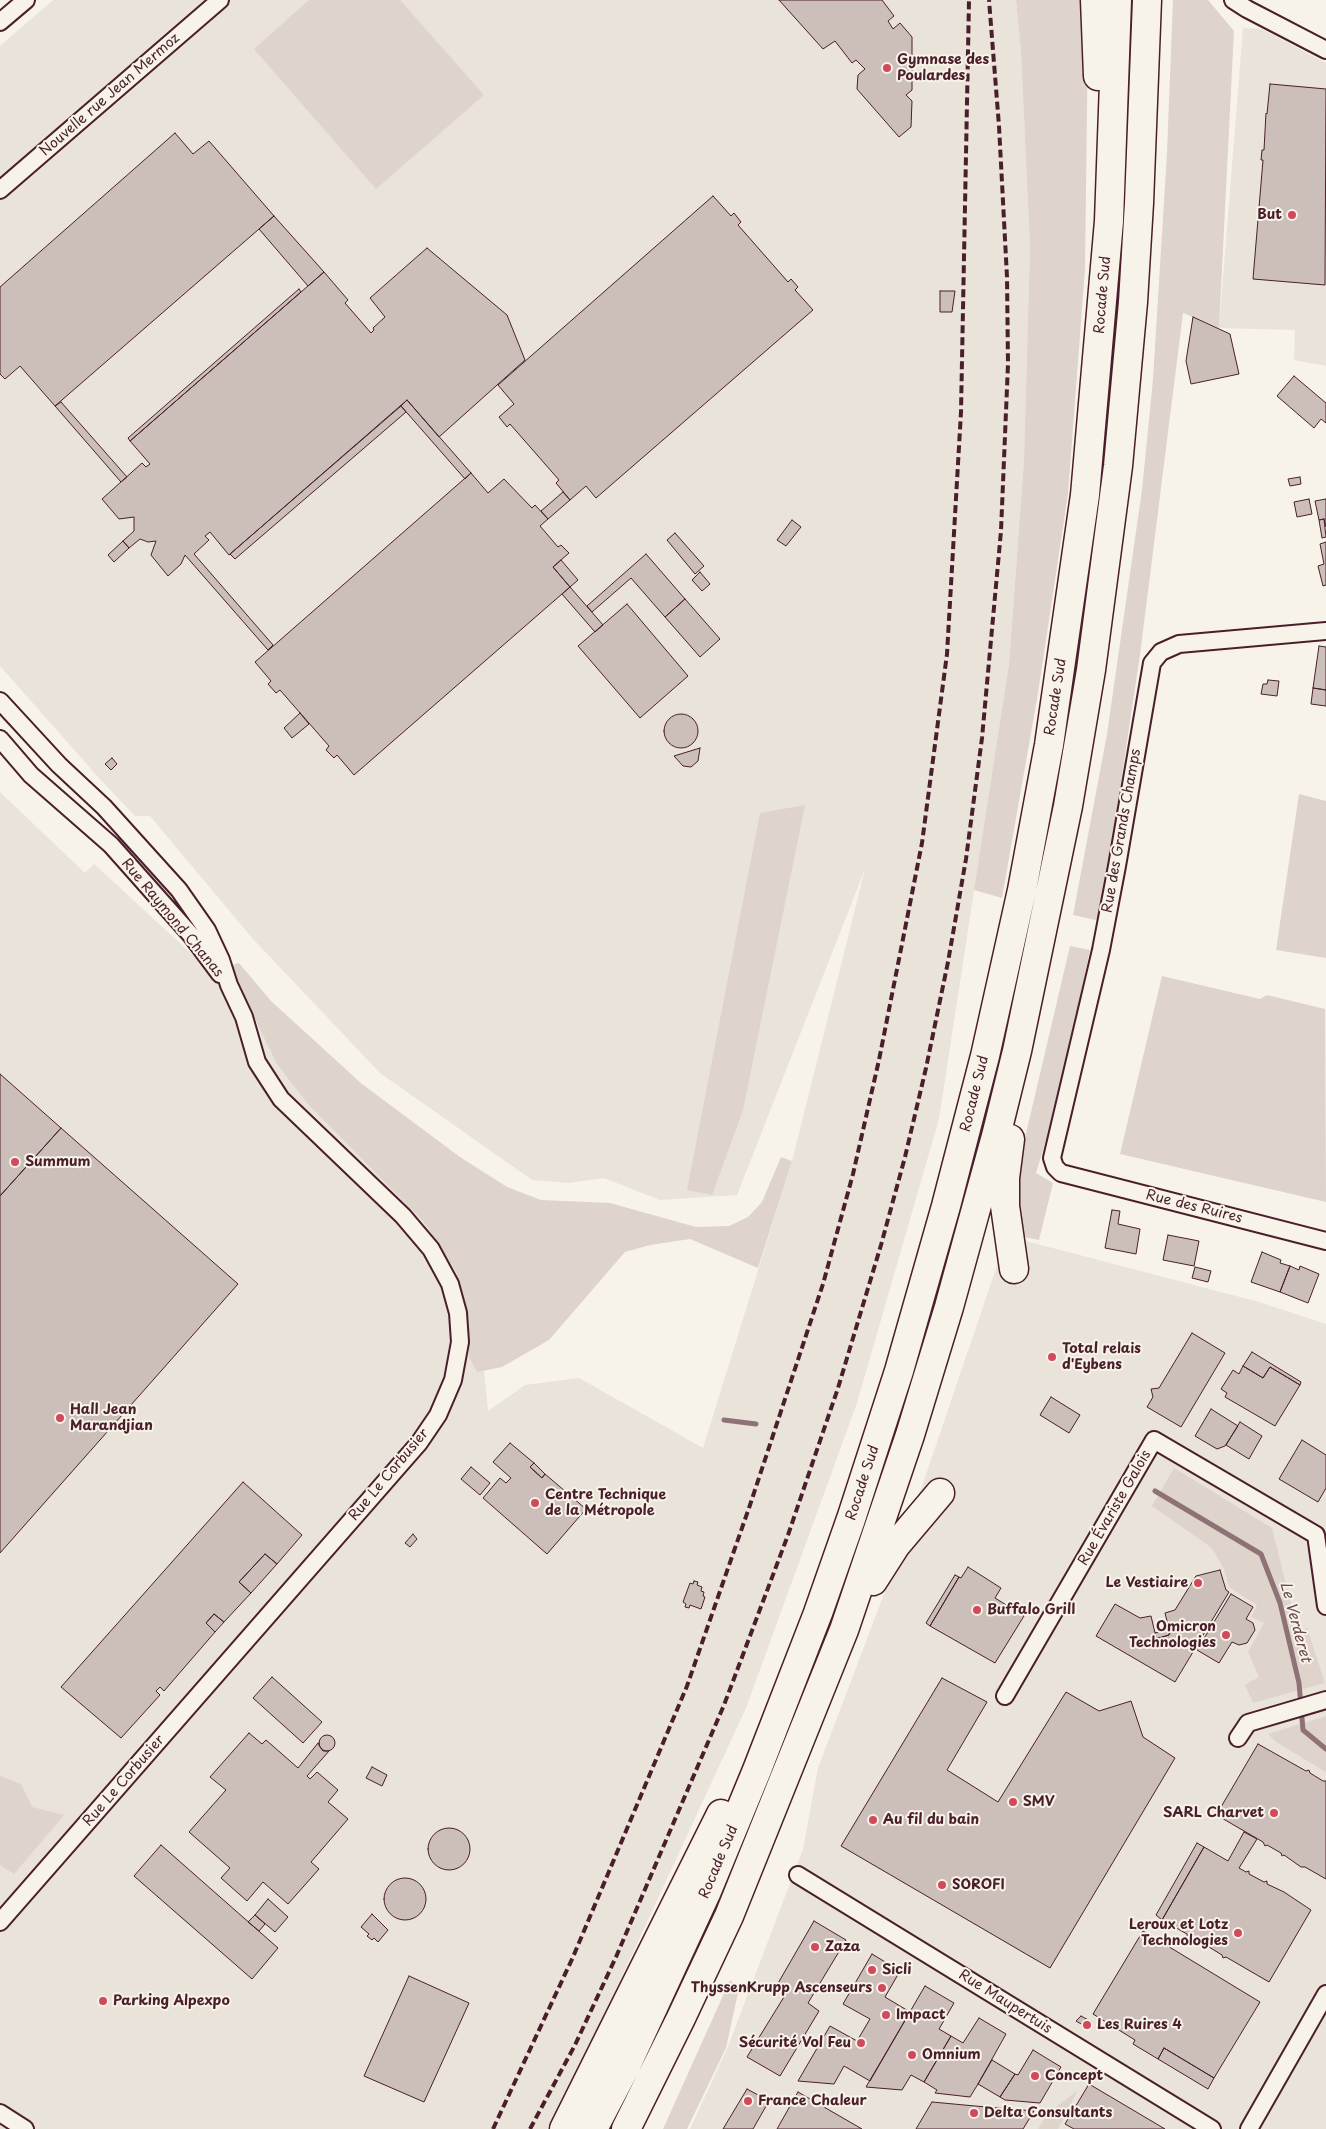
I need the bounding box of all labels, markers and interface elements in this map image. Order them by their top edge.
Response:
street label: Nouvelle rue Jean Mermoz [37,30,183,160]
place label: Gymnase des Poulardes [897,52,989,84]
marker: Gymnase des Poulardes [881,62,893,74]
place label: But [1257,207,1282,223]
marker: But [1286,209,1298,221]
street label: Rocade Sud [1091,255,1115,335]
street label: Rocade Sud [1042,657,1070,737]
street label: Rue des Grands Champs [1099,748,1145,914]
street label: Rue Raymond Chanas [117,855,227,981]
street label: Rocade Sud [957,1054,993,1134]
place label: Summum [25,1154,91,1170]
marker: Summum [9,1156,21,1168]
street label: Rue des Ruires [1144,1187,1244,1227]
place label: Total relais d'Eybens [1062,1341,1141,1374]
marker: Total relais d'Eybens [1046,1351,1058,1363]
place label: Hall Jean Marandjian [70,1402,153,1434]
marker: Hall Jean Marandjian [54,1412,66,1424]
street label: Rue Le Corbusier [346,1425,432,1525]
street label: Rocade Sud [843,1443,883,1523]
street label: Rue Évariste Galois [1075,1447,1155,1569]
place label: Centre Technique de la Métropole [545,1487,666,1520]
marker: Centre Technique de la Métropole [529,1497,541,1509]
place label: Le Vestiaire [1105,1575,1188,1591]
marker: Le Vestiaire [1192,1577,1204,1589]
water label: Le Verderet [1276,1580,1314,1664]
place label: Buffalo Grill [987,1602,1075,1618]
marker: Buffalo Grill [971,1604,983,1616]
place label: Omicron Technologies [1129,1619,1216,1651]
marker: Omicron Technologies [1220,1629,1232,1641]
street label: Rue Le Corbusier [80,1732,168,1830]
place label: SMV [1023,1794,1055,1810]
marker: SMV [1007,1796,1019,1808]
place label: SARL Charvet [1163,1805,1264,1821]
marker: SARL Charvet [1268,1807,1280,1819]
place label: Au fil du bain [883,1812,979,1828]
marker: Au fil du bain [867,1814,879,1826]
street label: Rocade Sud [696,1823,742,1901]
place label: SOROFI [952,1877,1005,1893]
marker: SOROFI [936,1879,948,1891]
place label: Leroux et Lotz Technologies [1129,1917,1228,1950]
marker: Leroux et Lotz Technologies [1232,1927,1244,1939]
place label: Zaza [825,1939,861,1955]
marker: Zaza [809,1941,821,1953]
place label: Sicli [882,1962,912,1978]
marker: Sicli [866,1964,878,1976]
street label: Rue Maupertuis [955,1967,1055,2037]
place label: ThyssenKrupp Ascenseurs [691,1980,872,1996]
marker: ThyssenKrupp Ascenseurs [876,1982,888,1994]
place label: Parking Alpexpo [113,1993,230,2009]
marker: Parking Alpexpo [97,1995,109,2007]
place label: Impact [896,2007,946,2023]
marker: Impact [880,2009,892,2021]
place label: Les Ruires 4 [1097,2017,1182,2033]
marker: Les Ruires 4 [1081,2019,1093,2031]
place label: Sécurité Vol Feu [739,2035,851,2051]
marker: Sécurité Vol Feu [855,2037,867,2049]
place label: Omnium [922,2047,981,2063]
marker: Omnium [906,2049,918,2061]
place label: Concept [1045,2068,1103,2084]
marker: Concept [1029,2070,1041,2082]
place label: France Chaleur [758,2093,867,2109]
marker: France Chaleur [742,2095,754,2107]
place label: Delta Consultants [984,2105,1112,2121]
marker: Delta Consultants [968,2107,980,2119]

